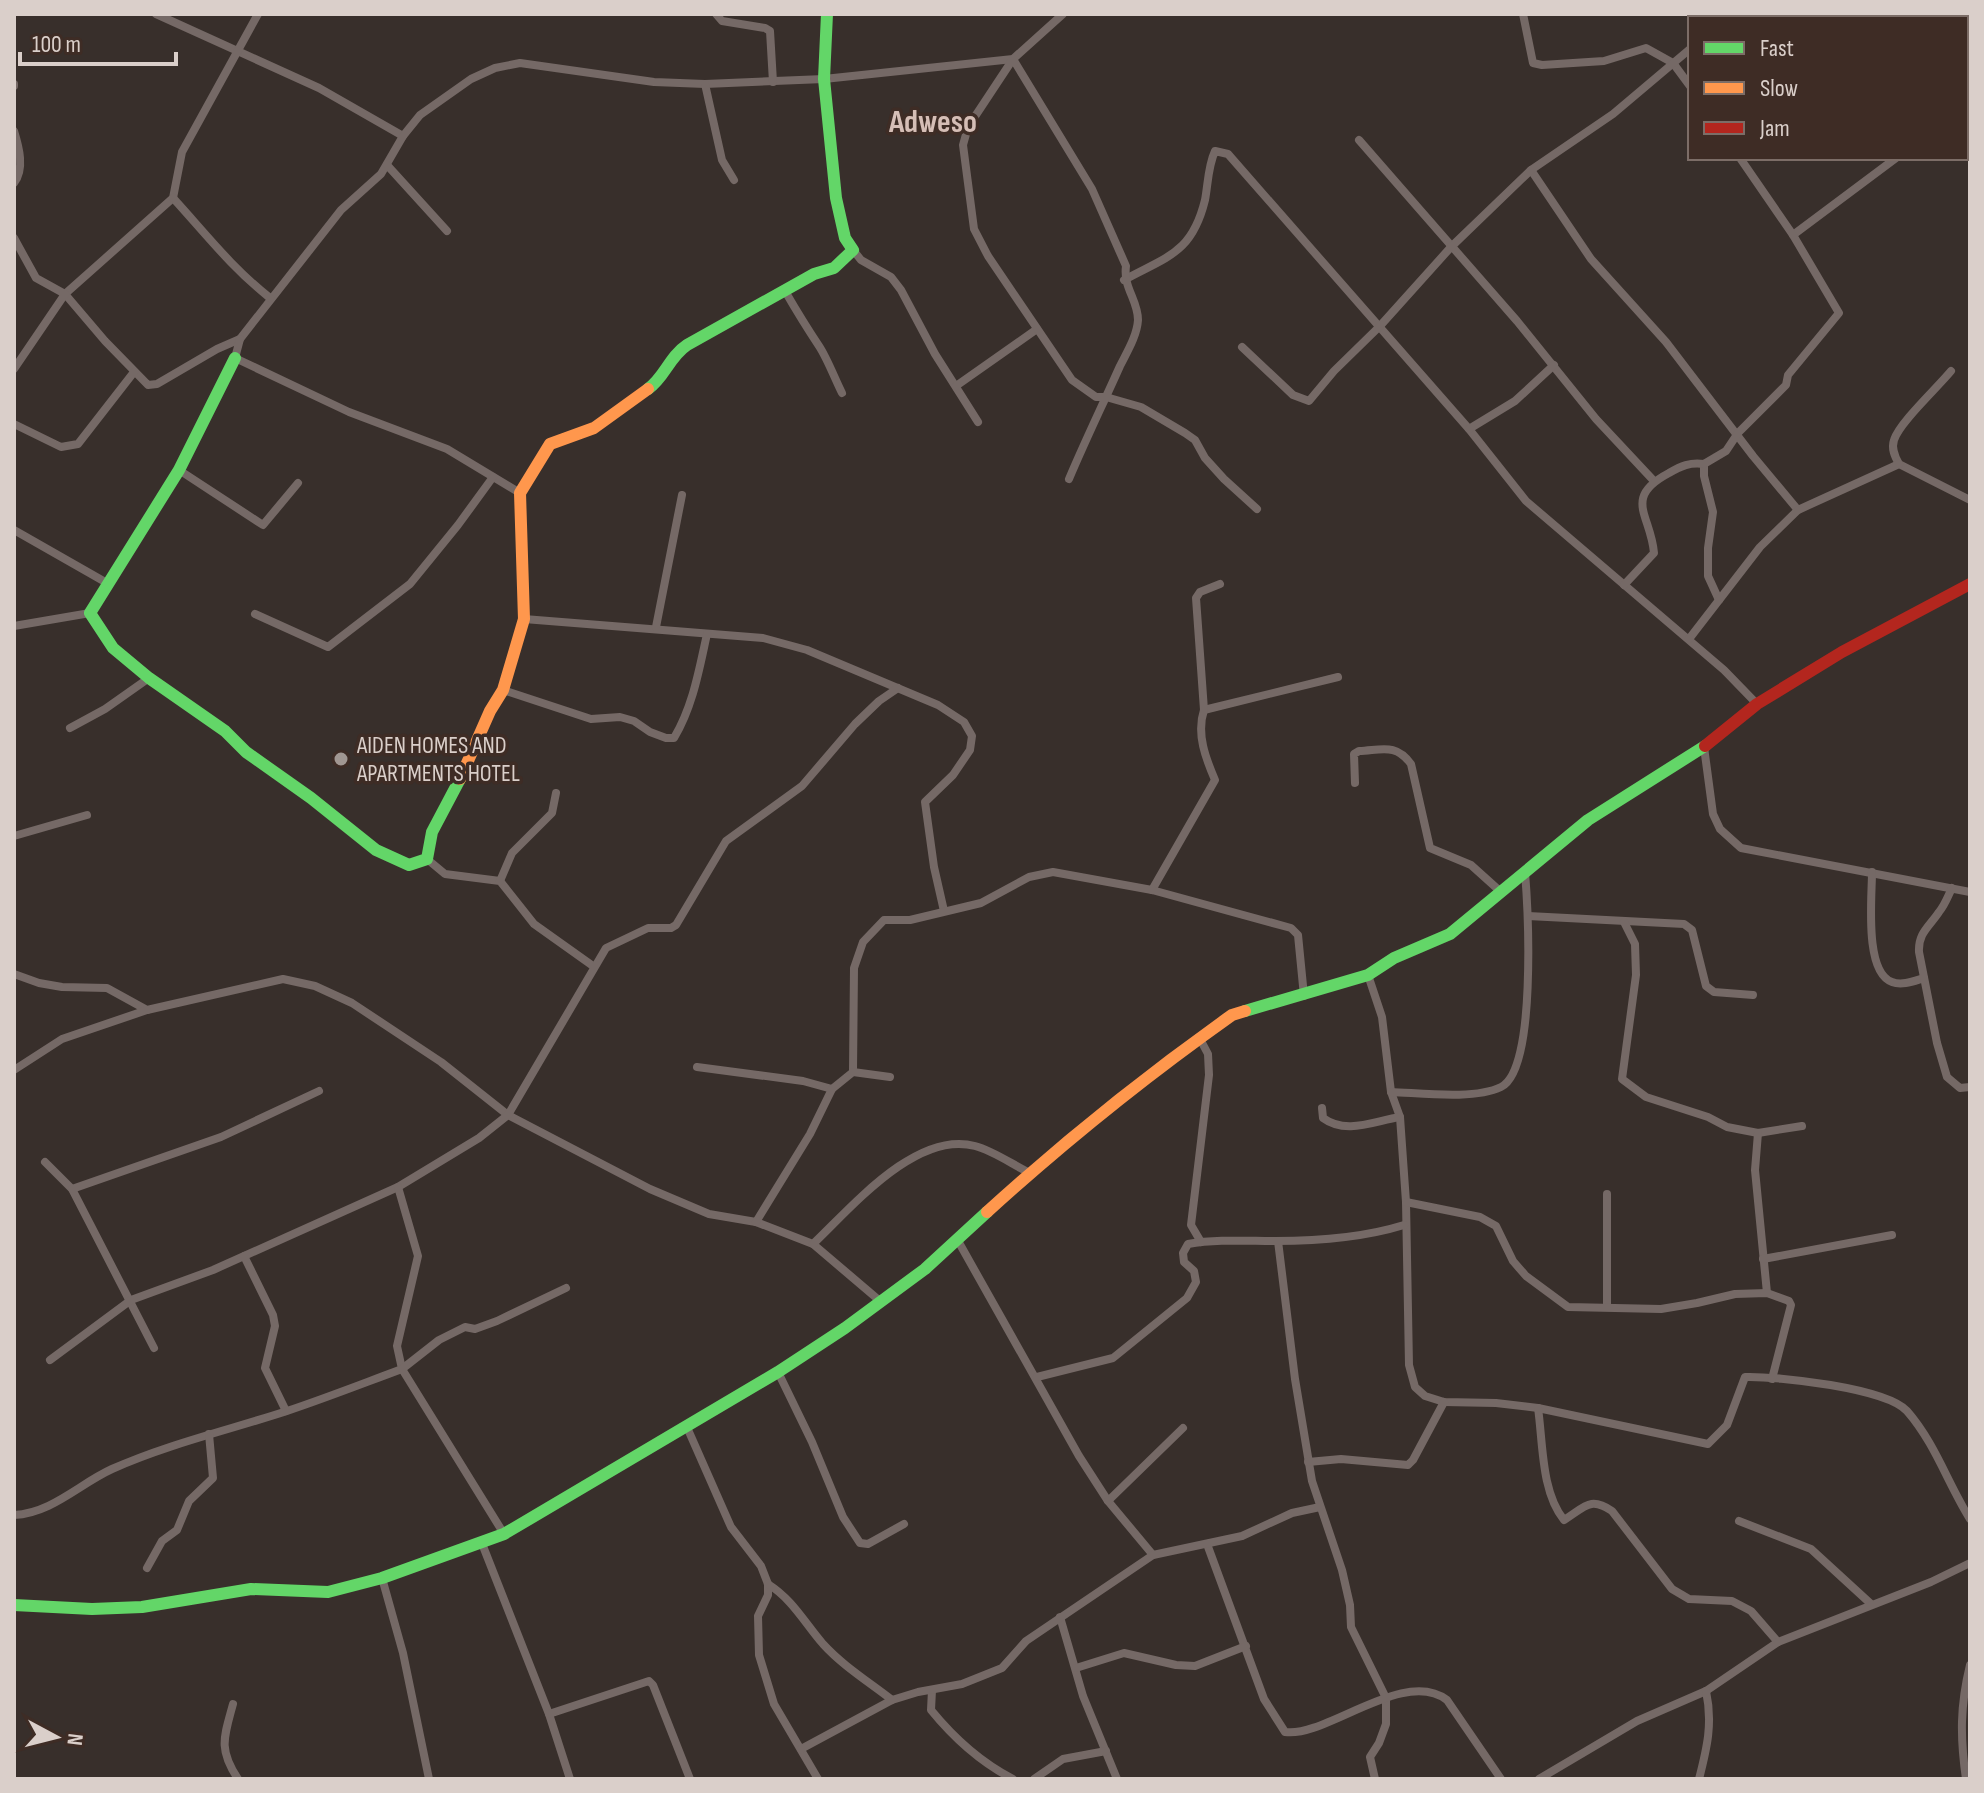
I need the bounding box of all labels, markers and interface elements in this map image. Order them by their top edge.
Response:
scale bar [20,16,176,66]
legend [1688,16,1968,160]
text: 100 m [32,30,81,59]
text: Fast [1760,34,1794,63]
text: Slow [1760,74,1798,103]
district label: Adweso [888,103,977,142]
text: Jam [1759,114,1790,143]
place label: AIDEN HOMES AND APARTMENTS HOTEL [356,731,520,788]
marker: AIDEN HOMES AND APARTMENTS HOTEL [332,750,350,768]
north arrow [16,1697,96,1777]
text: N [60,1732,88,1747]

